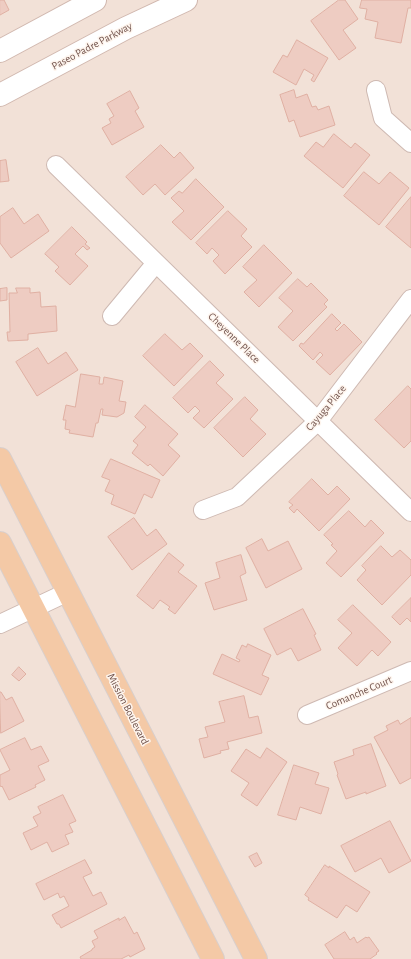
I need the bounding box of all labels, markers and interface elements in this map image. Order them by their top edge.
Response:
street label: Paseo Padre Parkway [49,19,135,73]
street label: Cheyenne Place [205,310,263,366]
street label: Cayuga Place [303,382,349,434]
street label: Mission Boulevard [104,671,152,747]
street label: Comanche Court [324,673,394,713]

